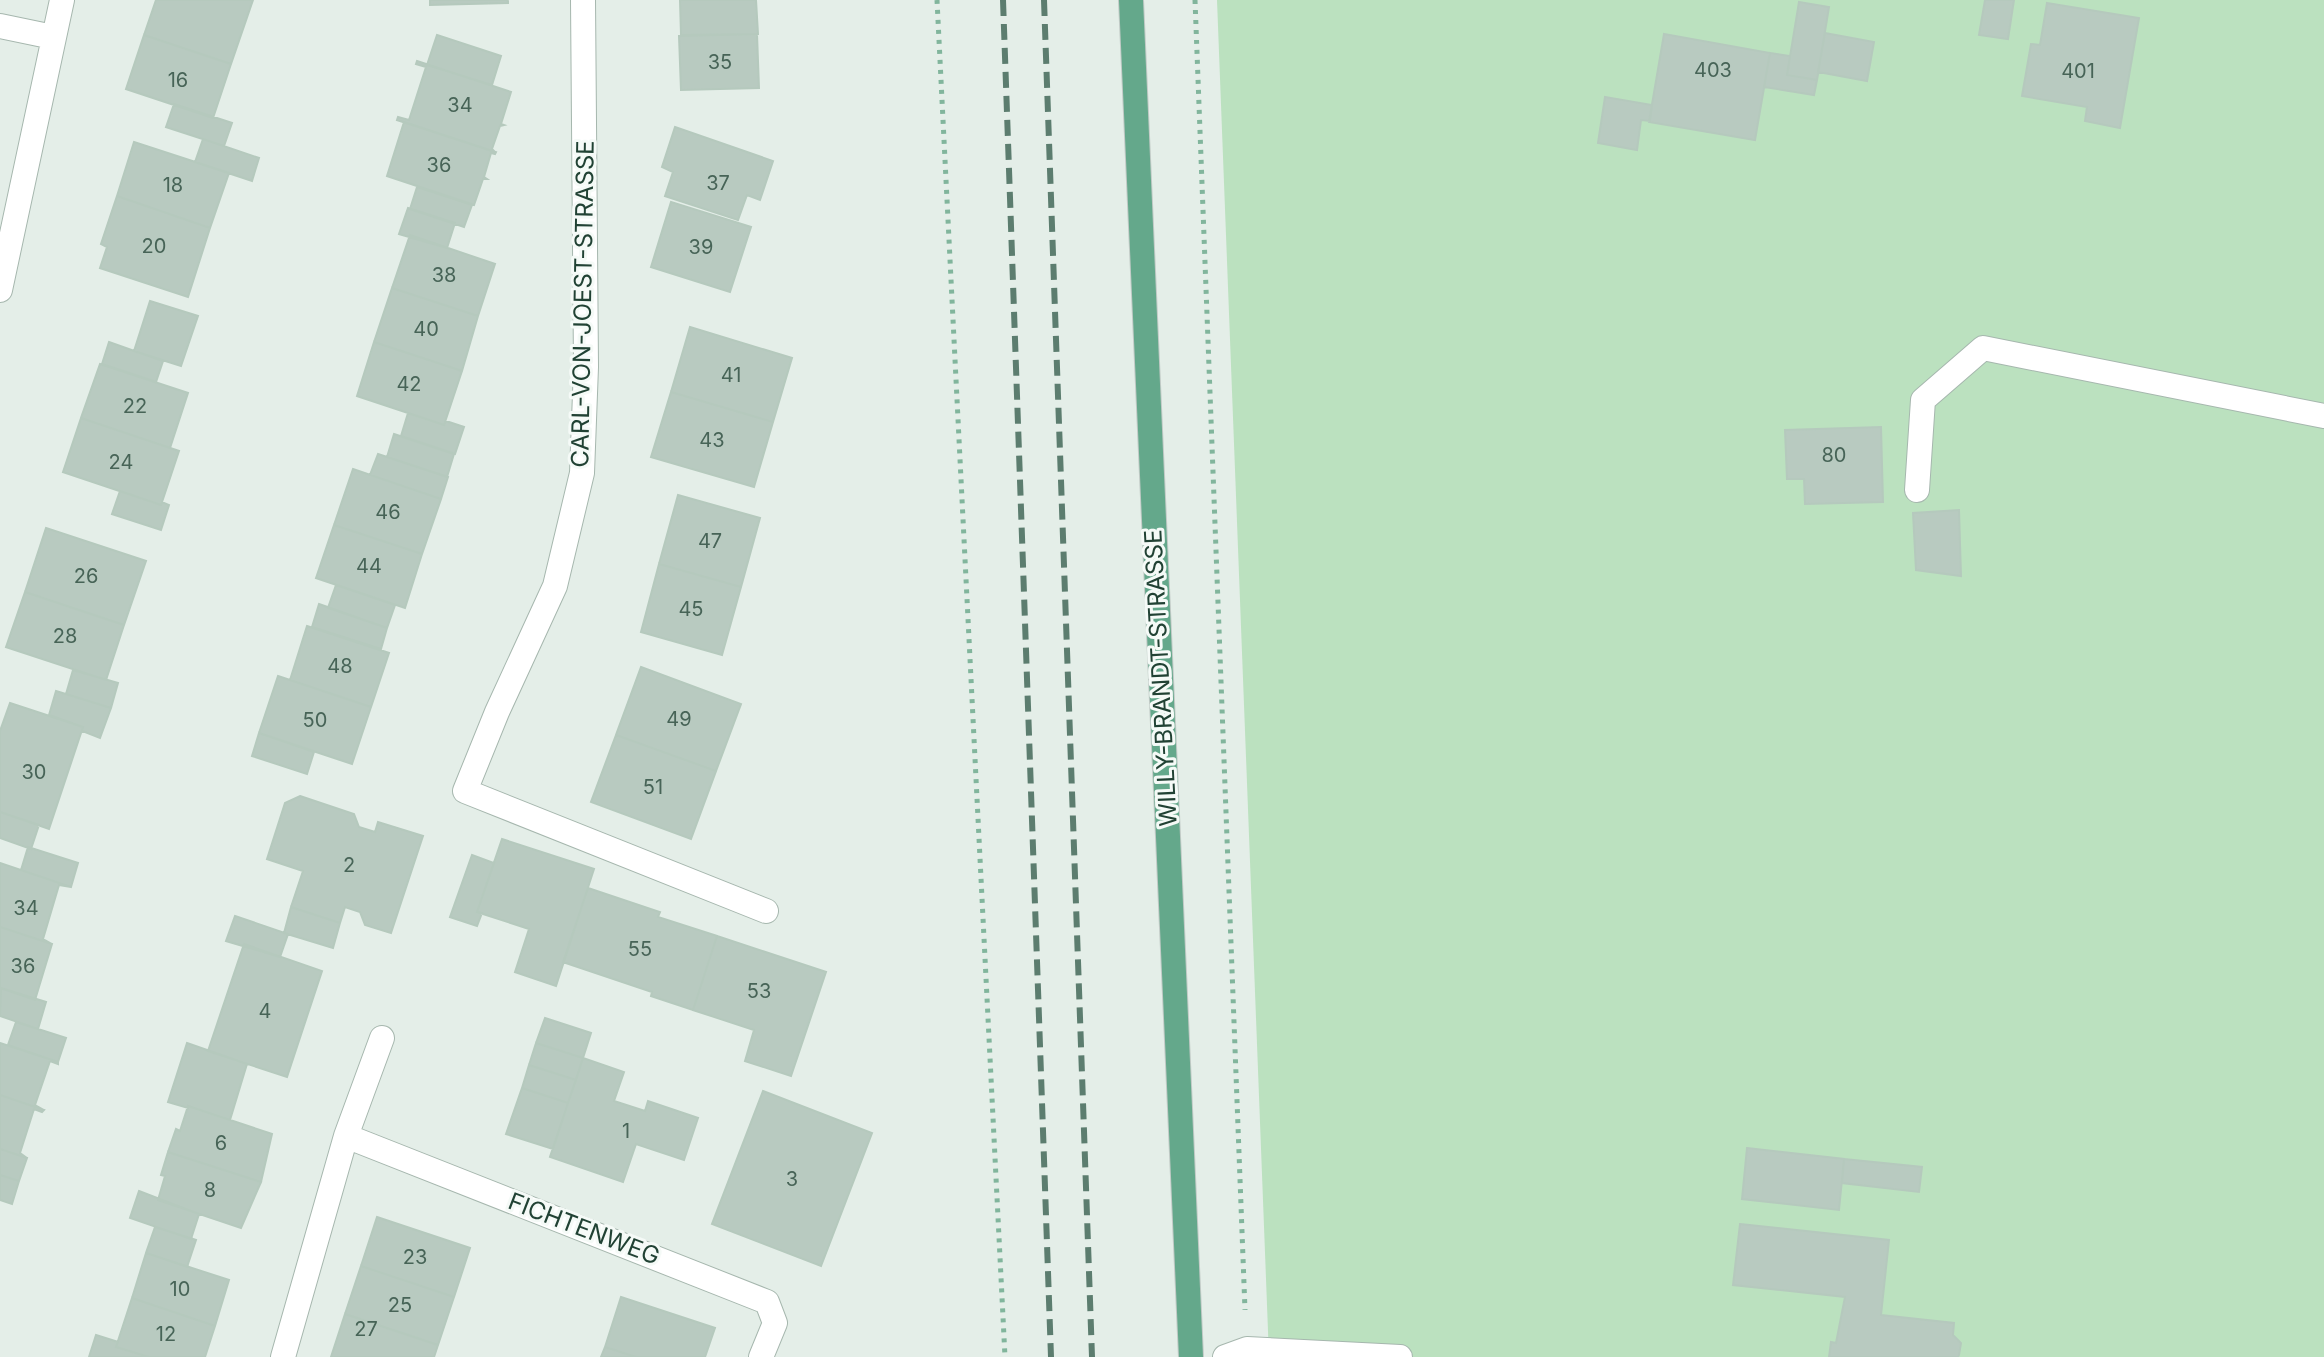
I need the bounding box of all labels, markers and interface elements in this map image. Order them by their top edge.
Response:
house number: 35 [708,50,732,74]
house number: 403 [1694,58,1732,82]
house number: 401 [2061,59,2095,83]
house number: 16 [168,68,188,92]
house number: 34 [447,93,473,117]
street label: CARL-VON-JOEST-STRASSE [565,140,600,468]
house number: 36 [427,153,451,177]
house number: 37 [706,171,730,195]
house number: 18 [163,173,183,197]
house number: 20 [142,234,166,258]
house number: 39 [689,235,713,259]
house number: 38 [432,263,456,287]
house number: 40 [413,317,439,341]
house number: 41 [721,363,741,387]
house number: 42 [396,372,422,396]
house number: 22 [123,394,147,418]
house number: 43 [699,428,725,452]
house number: 80 [1822,443,1847,467]
house number: 24 [109,450,133,474]
house number: 46 [375,500,401,524]
house number: 47 [698,529,722,553]
street label: WILLY-BRANDT-STRASSE [1138,529,1183,827]
house number: 44 [356,554,382,578]
house number: 26 [74,564,98,588]
house number: 45 [678,597,704,621]
house number: 28 [53,624,77,648]
house number: 48 [327,654,353,678]
house number: 49 [666,707,692,731]
house number: 50 [303,708,327,732]
house number: 30 [22,760,46,784]
house number: 51 [643,775,663,799]
house number: 2 [343,853,355,877]
house number: 34 [13,896,39,920]
house number: 55 [628,937,652,961]
house number: 36 [11,954,35,978]
house number: 53 [747,979,771,1003]
house number: 4 [259,999,271,1023]
house number: 1 [622,1119,630,1143]
house number: 6 [215,1131,227,1155]
house number: 3 [786,1167,798,1191]
house number: 8 [204,1178,216,1202]
street label: FICHTENWEG [504,1186,664,1271]
house number: 23 [403,1245,427,1269]
house number: 10 [170,1277,190,1301]
house number: 25 [388,1293,412,1317]
house number: 27 [354,1317,378,1341]
house number: 12 [156,1322,176,1346]

